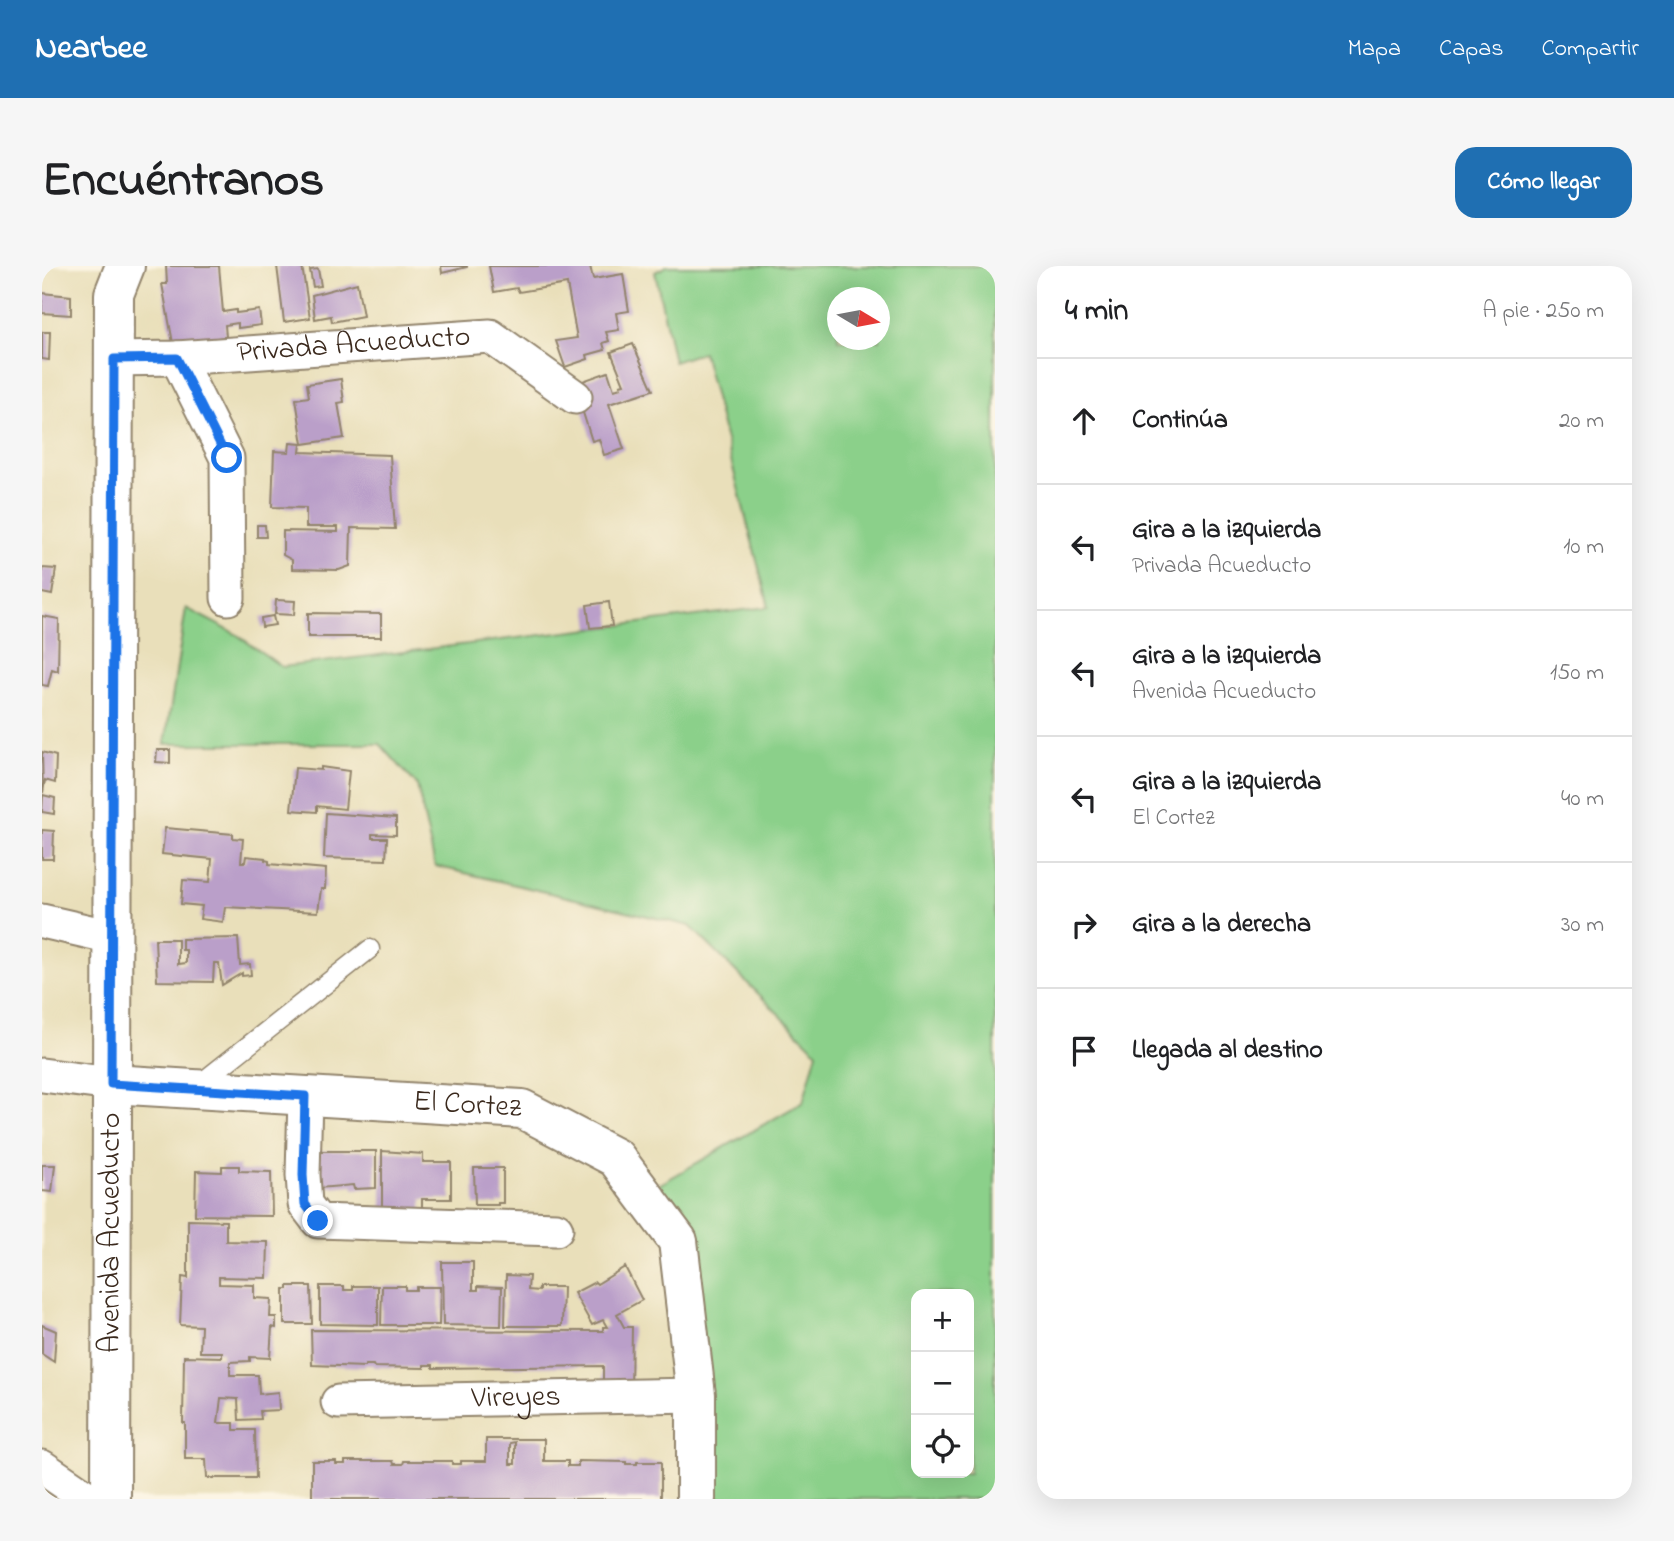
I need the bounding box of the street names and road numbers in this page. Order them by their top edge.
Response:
street label: Privada Acueducto [235,315,472,376]
street label: El Cortez [412,1080,523,1131]
street label: Avenida Acueducto [89,1113,134,1353]
street label: Vireyes [470,1376,561,1421]

